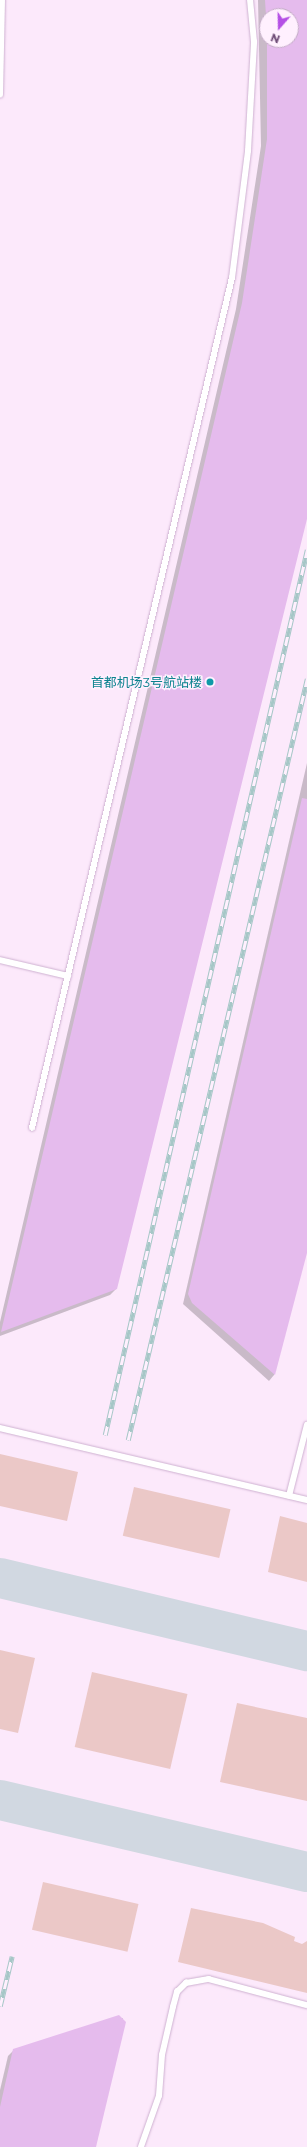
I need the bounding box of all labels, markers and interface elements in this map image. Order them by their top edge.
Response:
north arrow [259,8,299,48]
text: N [269,30,282,46]
place label: 首都机场3号航站楼 [91,674,202,690]
marker: 首都机场3号航站楼 [205,677,215,687]

